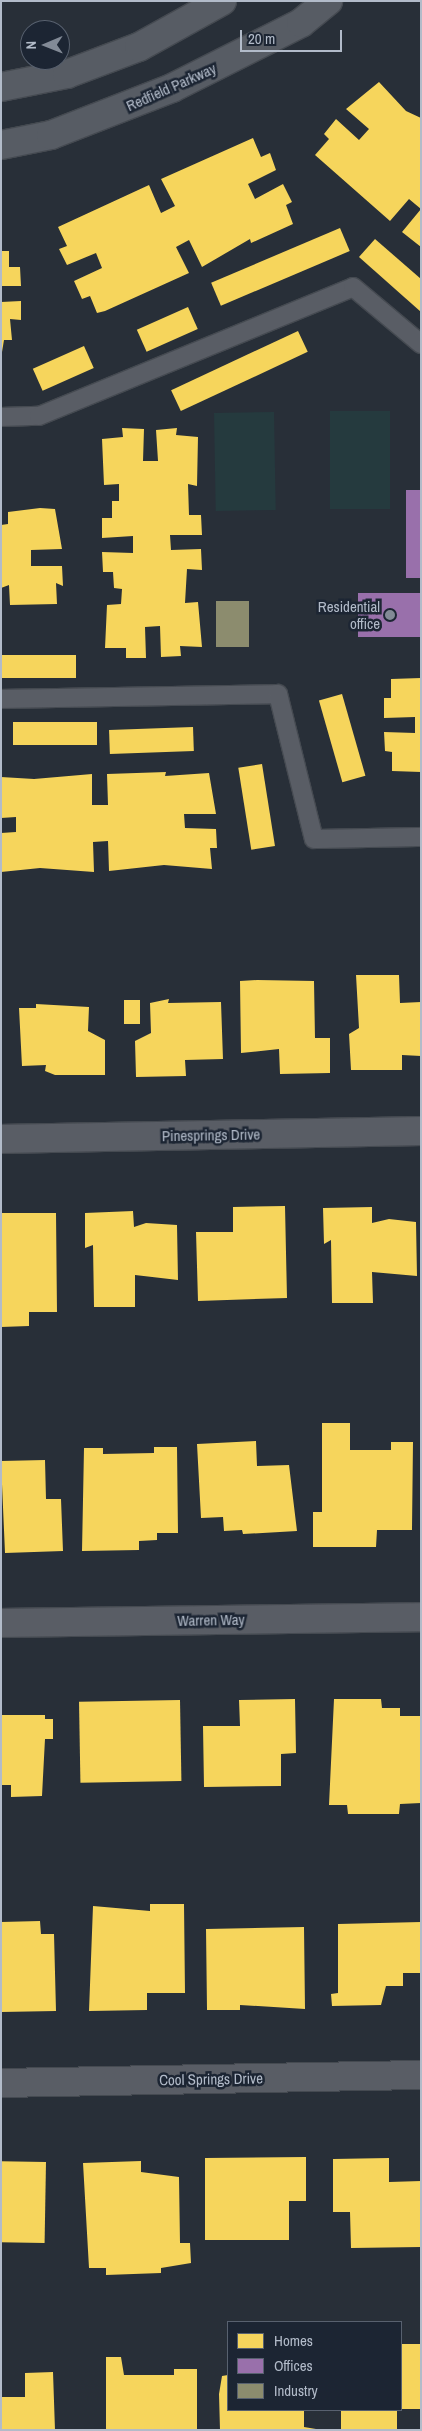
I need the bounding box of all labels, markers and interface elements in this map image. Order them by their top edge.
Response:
north arrow [20,20,70,70]
scale bar [242,20,344,52]
text: 20 m [248,28,275,49]
text: N [22,41,40,50]
street label: Redfield Parkway [123,59,219,115]
place label: Residential office [318,597,380,632]
marker: Residential office [384,609,396,621]
street label: Pinesprings Drive [162,1125,260,1145]
street label: Warren Way [177,1610,245,1630]
street label: Cool Springs Drive [159,2069,263,2089]
legend [227,2321,402,2411]
text: Homes [274,2330,313,2351]
text: Offices [274,2355,313,2376]
text: Industry [274,2380,318,2401]

